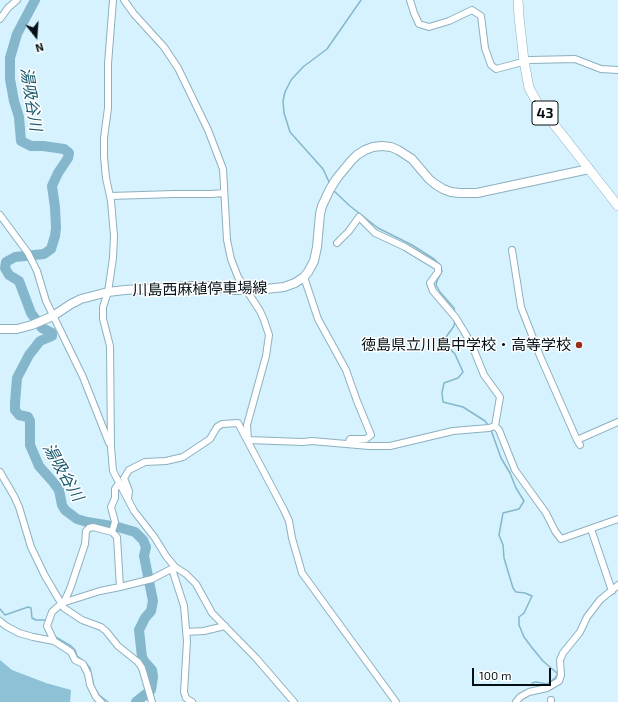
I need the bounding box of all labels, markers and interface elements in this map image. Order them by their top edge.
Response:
north arrow [16,16,56,56]
text: N [34,41,45,55]
water label: 湯吸谷川 [17,66,45,132]
road number: 43 [532,101,558,125]
street label: 川島西麻植停車場線 [132,279,268,299]
place label: 徳島県立川島中学校・高等学校 [361,336,571,354]
marker: 徳島県立川島中学校・高等学校 [574,340,584,350]
water label: 湯吸谷川 [39,439,87,505]
scale bar [474,660,553,686]
text: 100 m [479,668,511,682]

